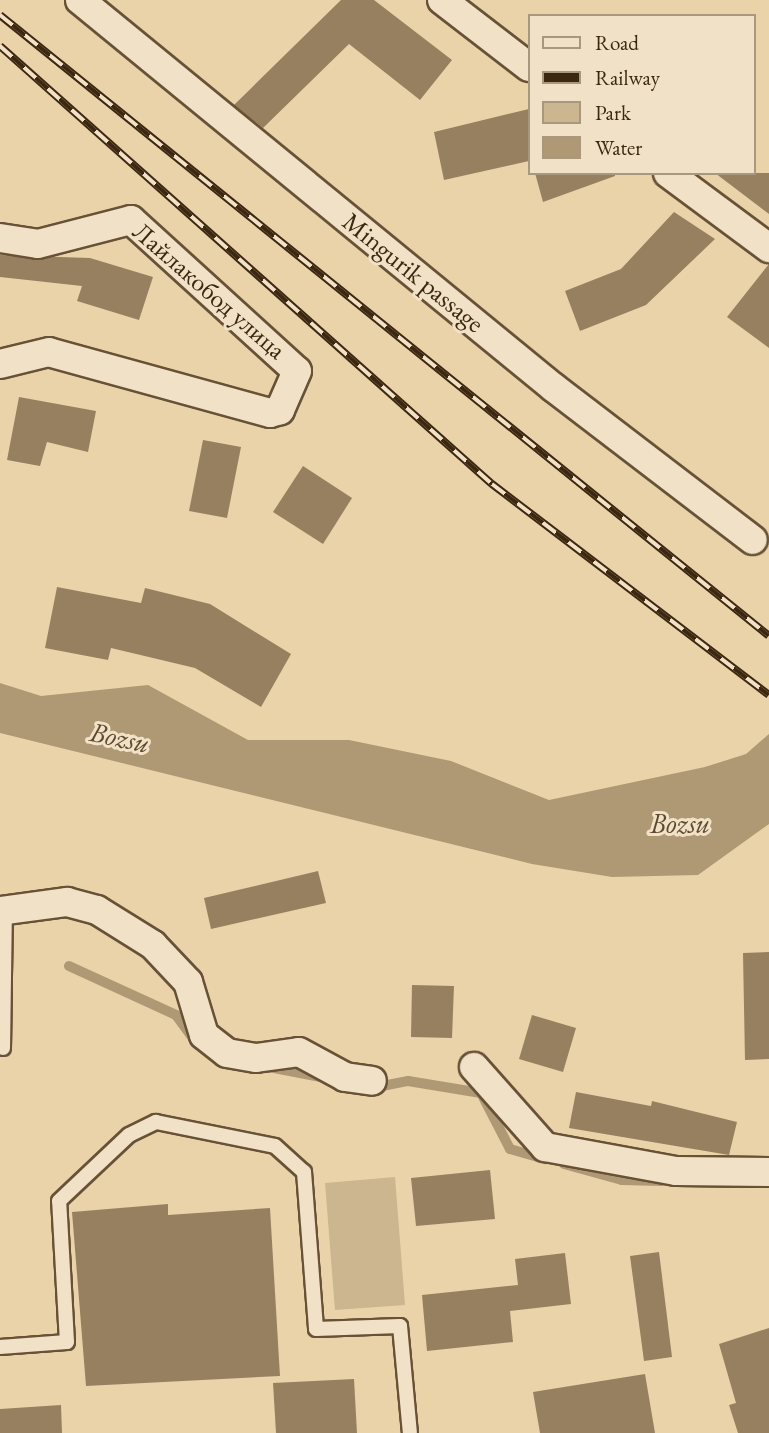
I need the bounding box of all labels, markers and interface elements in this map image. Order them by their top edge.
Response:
legend [528,14,755,175]
text: Road [595,29,639,56]
text: Railway [595,64,660,91]
text: Park [595,99,631,126]
text: Water [595,134,642,161]
street label: Mingurik passage [336,206,490,340]
street label: Лайлакобод улица [126,216,292,366]
water label: Bozsu [87,714,153,760]
water label: Bozsu [650,806,710,840]

